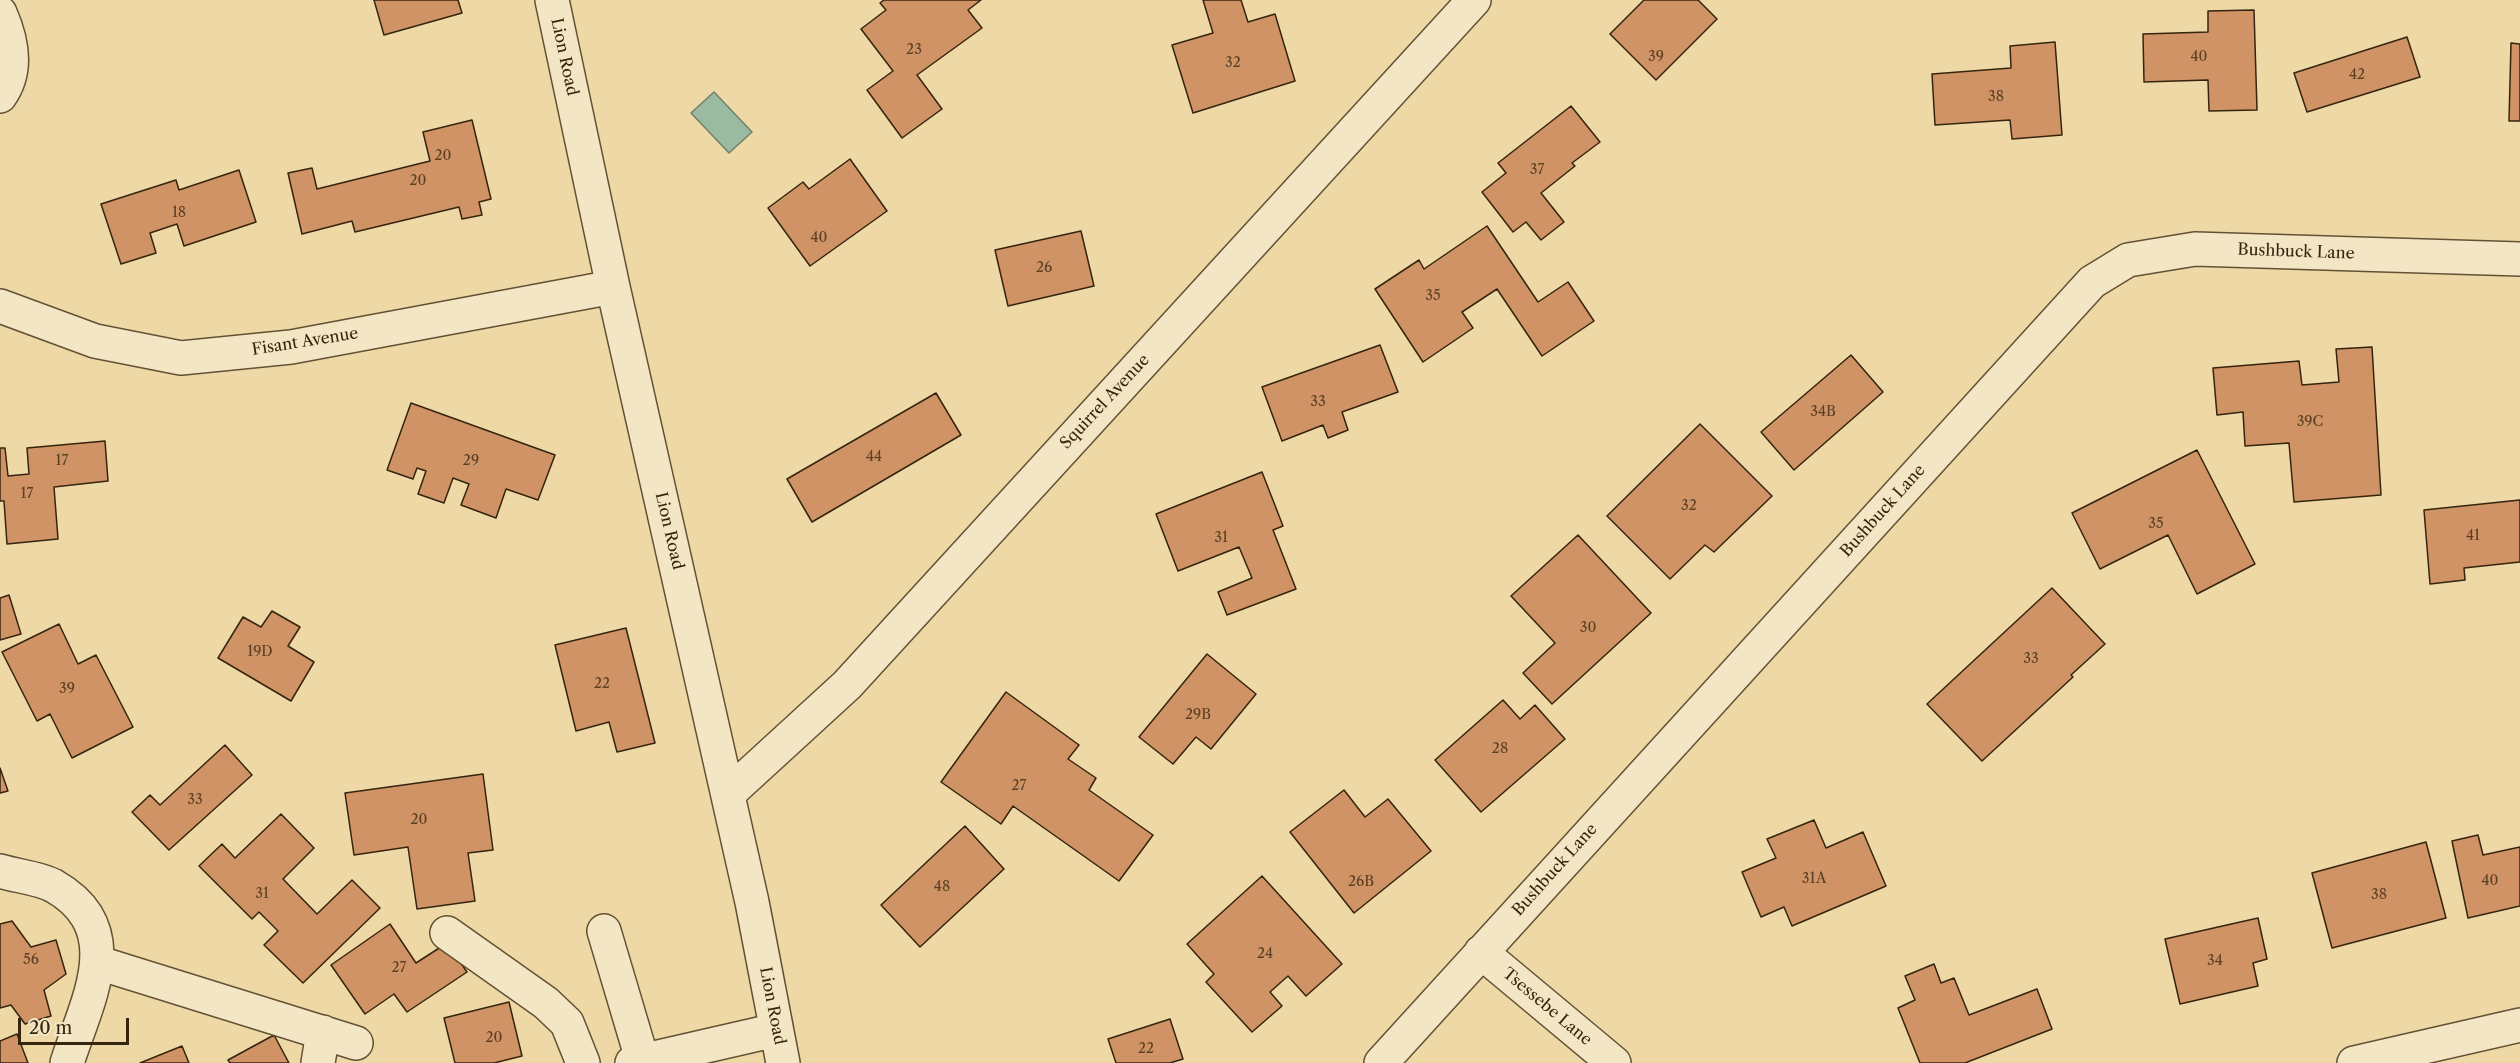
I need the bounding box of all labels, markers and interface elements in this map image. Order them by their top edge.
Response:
street label: Lion Road [546,16,582,98]
house number: 23 [906,42,922,58]
house number: 39 [1648,49,1664,65]
house number: 40 [2191,49,2207,65]
house number: 32 [1225,55,1241,71]
house number: 42 [2349,67,2365,83]
house number: 38 [1988,89,2004,105]
house number: 20 [435,148,451,164]
house number: 37 [1530,162,1544,178]
house number: 20 [410,173,426,189]
house number: 18 [172,205,186,221]
house number: 40 [811,230,827,246]
street label: Bushbuck Lane [2237,240,2355,264]
house number: 26 [1036,260,1052,276]
house number: 35 [1425,288,1441,304]
street label: Fisant Avenue [250,324,360,360]
street label: Squirrel Avenue [1056,351,1154,453]
house number: 33 [1310,394,1326,410]
house number: 34B [1810,404,1836,420]
house number: 39C [2297,414,2323,430]
house number: 44 [866,449,882,465]
house number: 17 [56,453,68,469]
house number: 29 [463,453,479,469]
street label: Bushbuck Lane [1837,461,1929,561]
house number: 17 [21,486,33,502]
street label: Lion Road [651,490,687,572]
house number: 32 [1681,498,1697,514]
house number: 35 [2148,516,2164,532]
house number: 41 [2466,528,2480,544]
house number: 31 [1214,530,1228,546]
house number: 30 [1580,620,1596,636]
house number: 19D [247,644,273,660]
house number: 33 [2023,651,2039,667]
house number: 22 [594,676,610,692]
house number: 39 [59,681,75,697]
house number: 29B [1185,707,1211,723]
house number: 28 [1492,741,1508,757]
house number: 27 [1012,778,1026,794]
house number: 33 [187,792,203,808]
house number: 20 [411,812,427,828]
street label: Bushbuck Lane [1509,820,1601,920]
house number: 31A [1802,871,1826,887]
house number: 40 [2482,873,2498,889]
house number: 26B [1348,874,1374,890]
house number: 48 [934,879,950,895]
house number: 31 [255,886,269,902]
house number: 38 [2371,887,2387,903]
house number: 24 [1257,946,1273,962]
house number: 56 [23,952,39,968]
house number: 34 [2207,953,2223,969]
house number: 27 [392,960,406,976]
street label: Tsessebe Lane [1499,964,1595,1050]
street label: Lion Road [755,965,789,1047]
scale bar [21,1006,132,1044]
text: 20 m [29,1017,72,1039]
house number: 20 [486,1030,502,1046]
house number: 22 [1138,1041,1154,1057]

